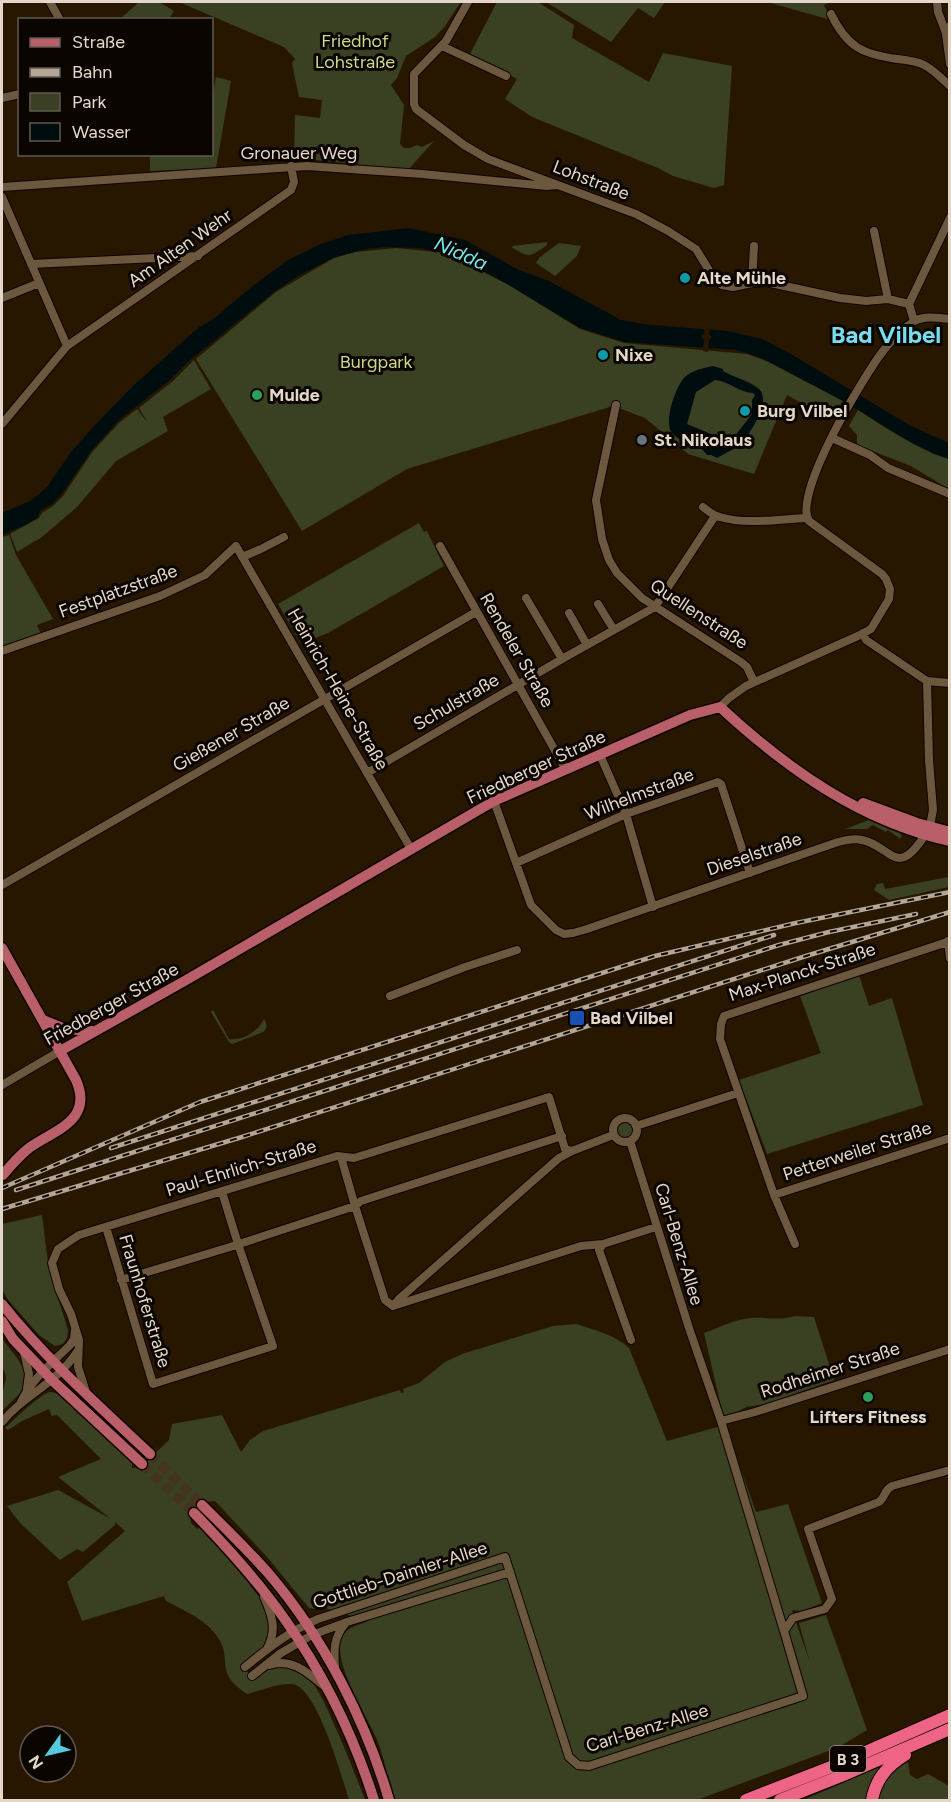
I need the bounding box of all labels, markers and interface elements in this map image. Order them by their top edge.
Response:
legend [18,18,213,156]
park label: Friedhof Lohstraße [315,30,395,73]
text: Straße [72,31,125,53]
text: Bahn [72,61,112,83]
text: Park [72,91,107,113]
text: Wasser [72,121,130,143]
street label: Gronauer Weg [241,142,357,164]
street label: Lohstraße [550,155,633,205]
street label: Am Alten Wehr [124,204,236,292]
water label: Nidda [431,231,491,275]
place label: Alte Mühle [697,267,786,289]
marker: Alte Mühle [678,271,692,285]
district label: Bad Vilbel [831,320,941,349]
place label: Nixe [615,344,653,366]
marker: Nixe [596,348,610,362]
park label: Burgpark [340,351,412,373]
place label: Mulde [269,384,320,406]
marker: Mulde [250,388,264,402]
place label: Burg Vilbel [757,400,847,422]
marker: Burg Vilbel [738,404,752,418]
place label: St. Nikolaus [654,429,752,451]
marker: St. Nikolaus [635,433,649,447]
street label: Festplatzstraße [56,559,180,623]
street label: Quellenstraße [646,574,752,654]
street label: Rendeler Straße [475,589,559,711]
street label: Heinrich-Heine-Straße [283,604,393,774]
street label: Schulstraße [409,669,503,735]
street label: Gießener Straße [169,692,293,776]
street label: Friedberger Straße [463,725,609,809]
street label: Wilhelmstraße [581,763,697,825]
street label: Dieselstraße [704,827,805,881]
street label: Max-Planck-Straße [726,938,878,1006]
street label: Friedberger Straße [40,958,182,1050]
place label: Bad Vilbel [590,1007,673,1029]
marker: Bad Vilbel [568,1009,586,1027]
street label: Petterweiler Straße [780,1117,934,1185]
street label: Paul-Ehrlich-Straße [163,1135,319,1201]
street label: Carl-Benz-Allee [650,1180,708,1308]
street label: Fraunhoferstraße [114,1232,176,1371]
street label: Rodheimer Straße [758,1337,903,1403]
marker: Lifters Fitness [861,1390,875,1404]
place label: Lifters Fitness [810,1406,927,1428]
street label: Gottlieb-Daimler-Allee [310,1536,490,1614]
street label: Carl-Benz-Allee [583,1699,711,1757]
north arrow [18,1724,78,1784]
road number: B 3 [830,1746,866,1772]
text: N [25,1752,47,1773]

